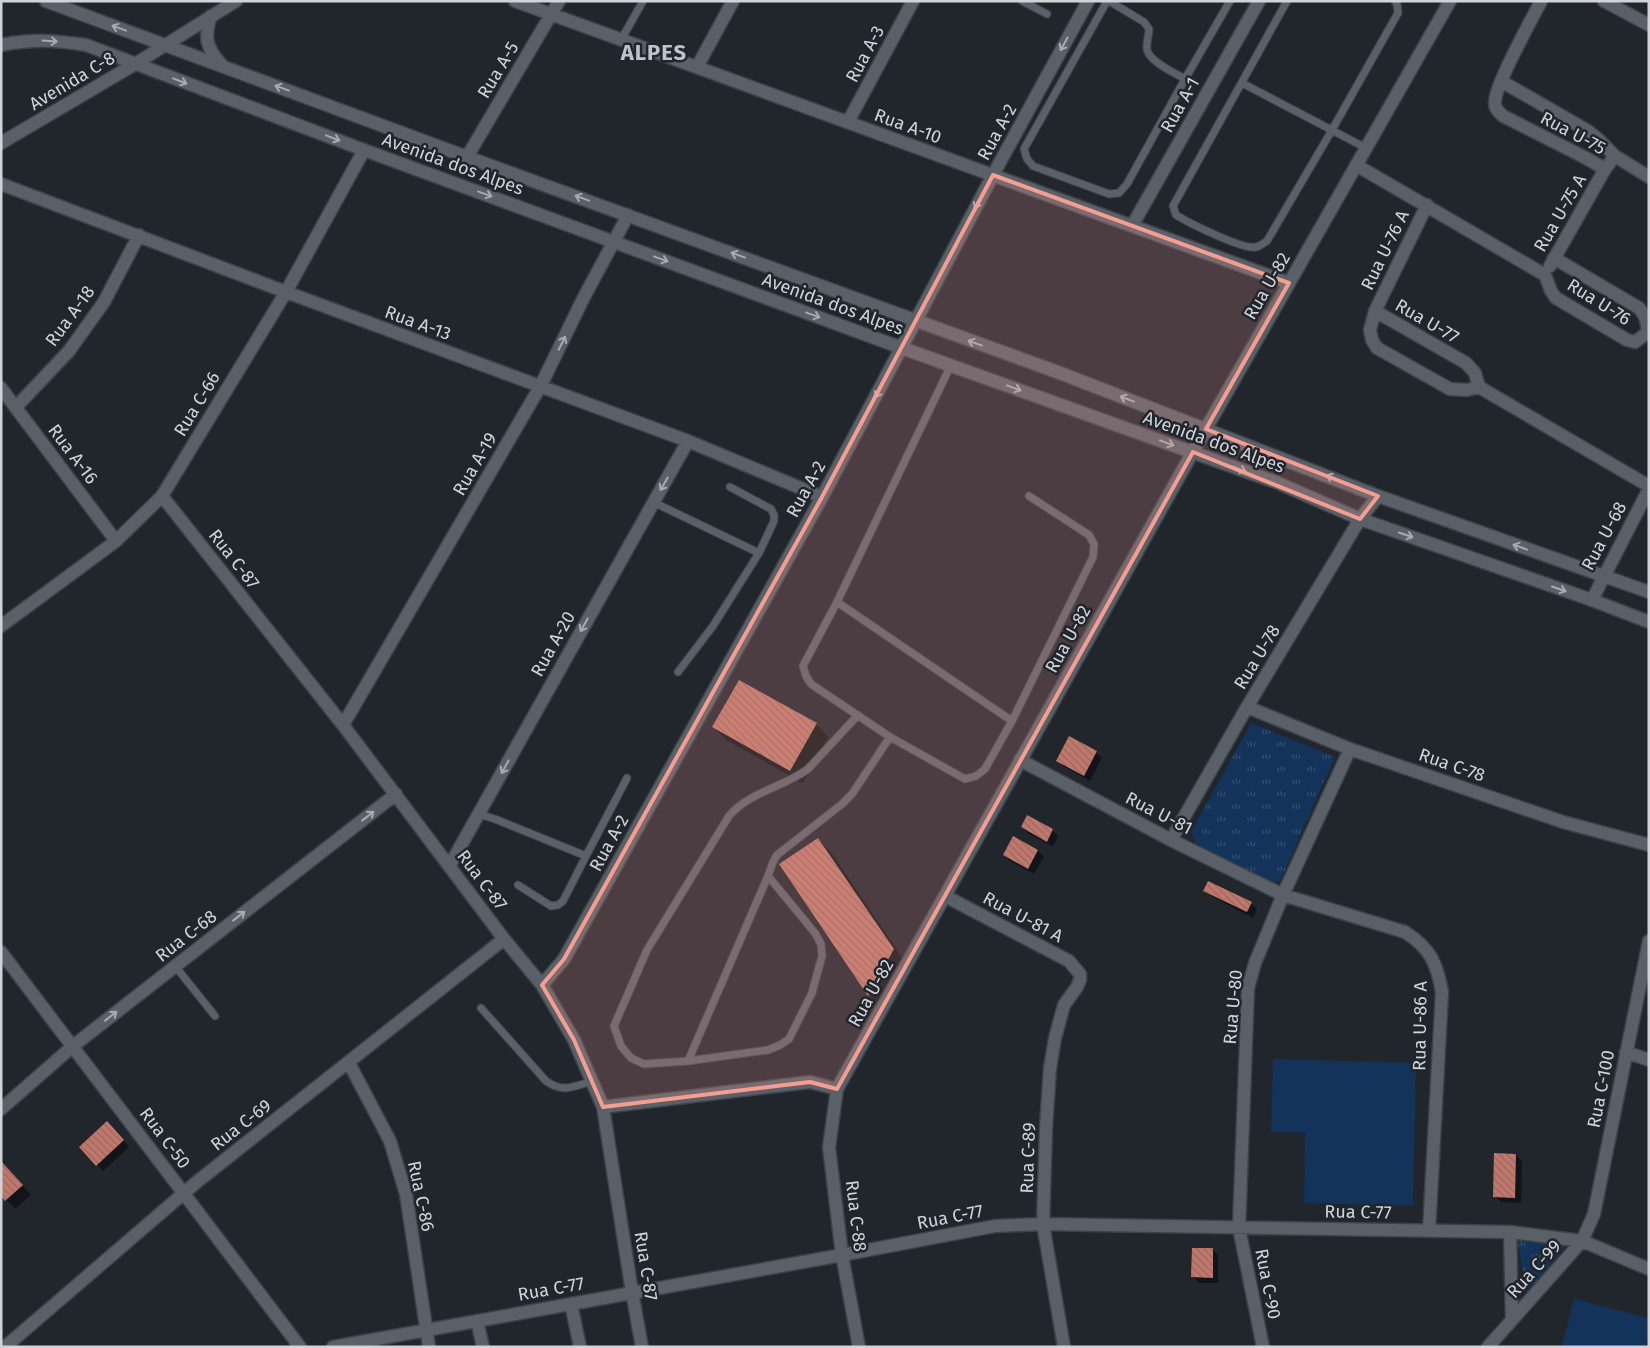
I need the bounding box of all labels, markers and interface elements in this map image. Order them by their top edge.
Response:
street label: Rua A-3 [841,22,889,86]
one-way arrow [111,23,127,32]
one-way arrow [41,36,57,45]
one-way arrow [1059,36,1069,51]
street label: Rua A-5 [473,38,523,102]
district label: ALPES [620,39,687,66]
street label: Avenida C-8 [25,47,119,115]
street label: Rua A-1 [1156,73,1204,137]
one-way arrow [173,78,188,87]
one-way arrow [275,83,290,92]
street label: Rua A-2 [973,100,1021,164]
street label: Rua A-10 [871,104,945,148]
street label: Rua U-75 [1537,107,1609,159]
street label: Avenida dos Alpes [379,128,527,200]
one-way arrow [324,134,340,143]
street label: Rua U-75 A [1529,170,1591,256]
one-way arrow [477,190,492,199]
one-way arrow [575,193,591,202]
one-way arrow [973,194,983,209]
street label: Rua U-76 A [1356,206,1414,294]
street label: Rua U-82 [1239,248,1295,323]
one-way arrow [730,250,746,259]
one-way arrow [652,255,668,264]
street label: Avenida dos Alpes [759,268,907,340]
street label: Rua U-76 [1563,274,1635,330]
street label: Rua A-18 [41,281,99,351]
street label: Rua U-77 [1391,294,1463,348]
street label: Rua A-13 [382,301,454,345]
one-way arrow [805,311,820,320]
one-way arrow [558,336,567,351]
one-way arrow [968,338,983,347]
street label: Rua C-66 [169,368,225,440]
one-way arrow [874,384,884,399]
one-way arrow [1005,384,1021,393]
one-way arrow [1120,394,1136,403]
street label: Avenida dos Alpes [1140,406,1288,478]
street label: Rua A-16 [43,420,103,488]
street label: Rua A-19 [448,428,502,500]
one-way arrow [1158,439,1174,448]
street label: Rua A-2 [782,457,830,521]
one-way arrow [1231,465,1246,474]
one-way arrow [1325,473,1341,482]
one-way arrow [659,476,669,491]
street label: Rua U-68 [1577,498,1631,574]
street label: Rua C-87 [204,525,264,593]
one-way arrow [1398,531,1413,540]
one-way arrow [1513,542,1529,551]
one-way arrow [1551,585,1567,594]
street label: Rua U-82 [1041,601,1096,677]
street label: Rua A-20 [526,608,580,680]
one-way arrow [579,618,589,633]
street label: Rua U-78 [1229,621,1285,693]
street label: Rua C-78 [1416,743,1488,787]
one-way arrow [499,759,509,773]
street label: Rua U-81 [1122,787,1196,839]
one-way arrow [361,811,374,822]
street label: Rua A-2 [585,811,633,875]
street label: Rua C-87 [452,845,512,915]
street label: Rua U-81 A [979,887,1067,948]
street label: Rua C-68 [151,905,221,967]
one-way arrow [232,911,245,922]
street label: Rua U-82 [844,955,899,1031]
street label: Rua U-80 [1219,969,1247,1045]
street label: Rua U-86 A [1408,980,1432,1071]
one-way arrow [104,1011,117,1022]
street label: Rua C-100 [1583,1048,1619,1130]
street label: Rua C-69 [206,1094,276,1156]
street label: Rua C-50 [135,1103,195,1173]
street label: Rua C-89 [1016,1122,1040,1194]
street label: Rua C-86 [403,1159,439,1233]
street label: Rua C-88 [841,1179,871,1253]
street label: Rua C-77 [915,1200,985,1234]
street label: Rua C-77 [1324,1200,1392,1224]
street label: Rua C-87 [630,1230,662,1302]
street label: Rua C-99 [1502,1235,1566,1303]
street label: Rua C-90 [1250,1247,1286,1321]
street label: Rua C-77 [516,1272,586,1306]

